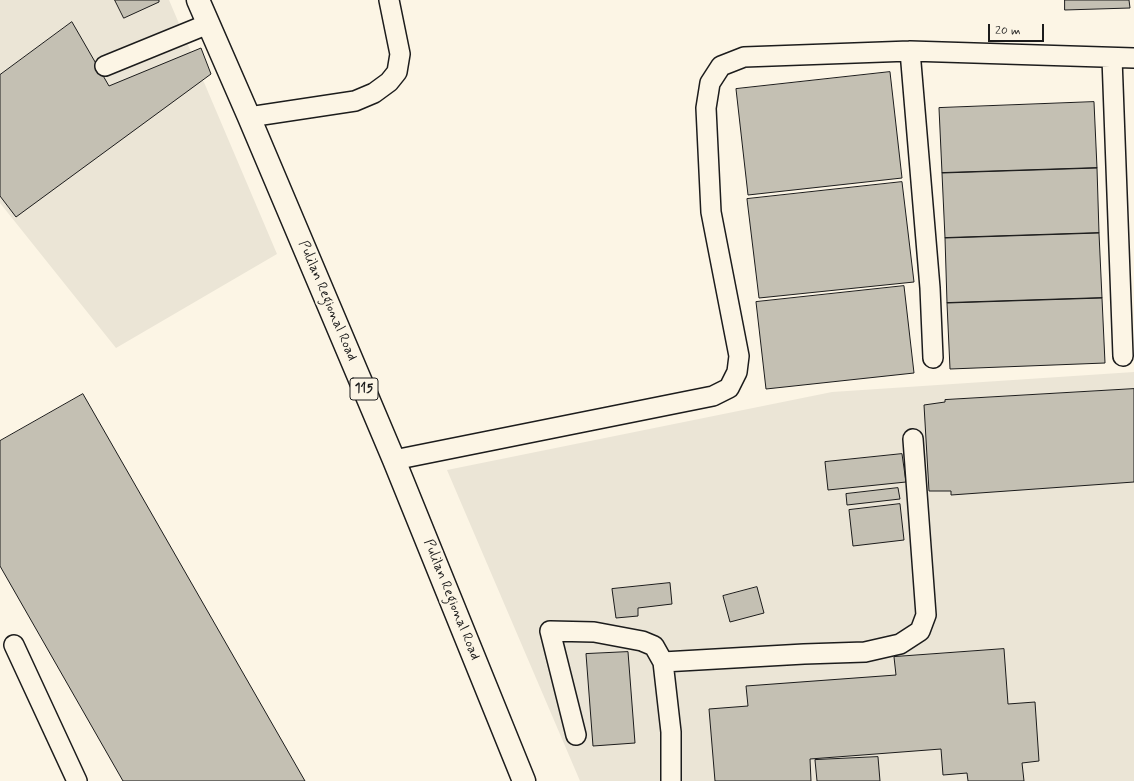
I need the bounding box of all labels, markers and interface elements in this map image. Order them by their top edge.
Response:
scale bar [990,16,1046,42]
text: 20 m [995,23,1021,39]
street label: Pulilan Regional Road [294,238,360,364]
road number: 115 [350,378,378,400]
street label: Pulilan Regional Road [419,537,483,663]

